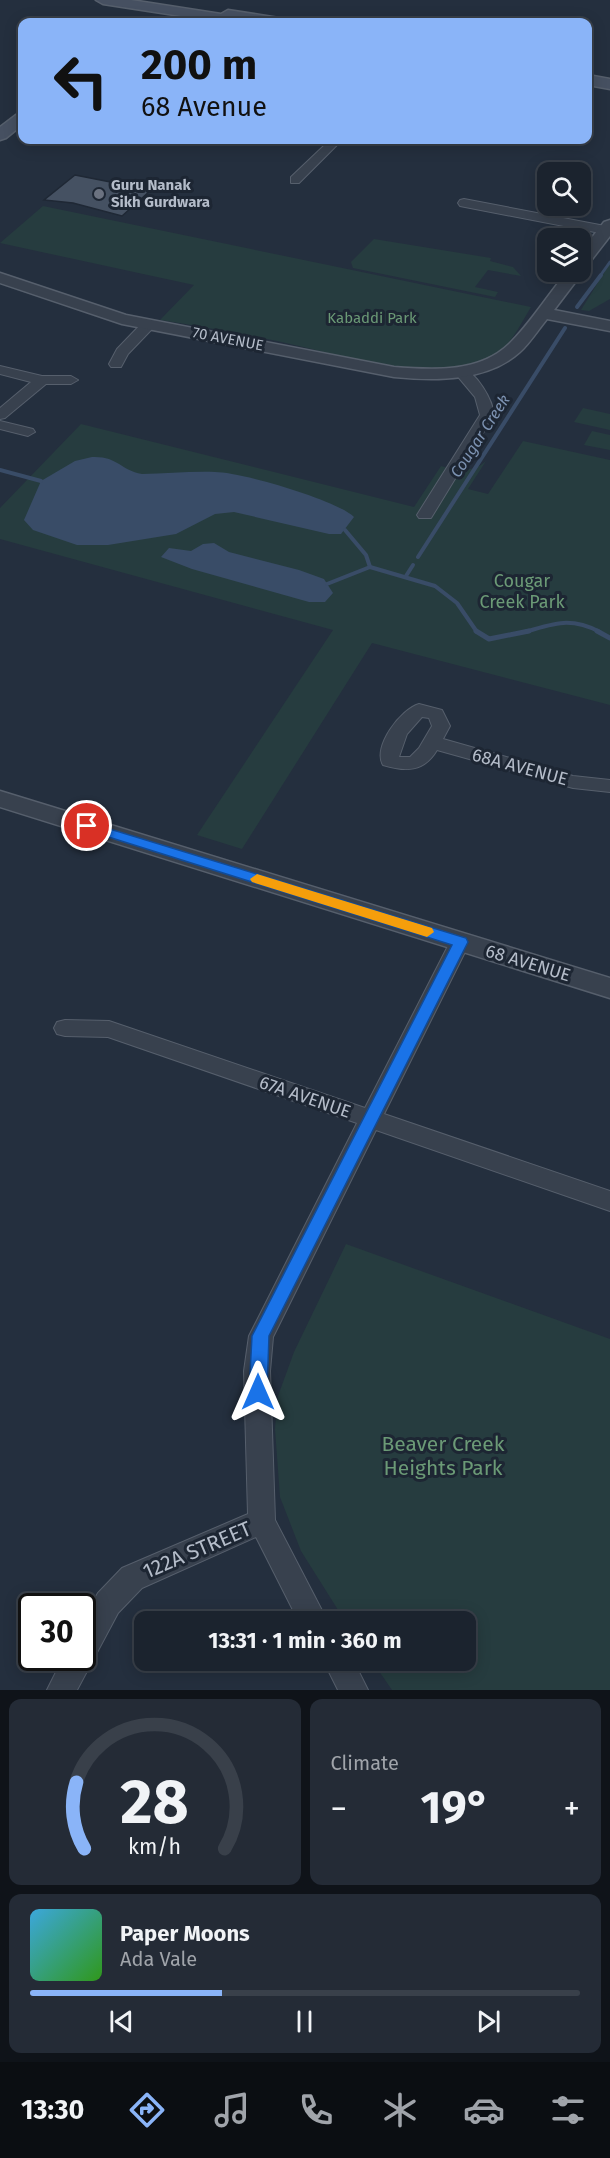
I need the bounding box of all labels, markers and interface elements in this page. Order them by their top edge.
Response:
text: 200 m [141,40,257,90]
icon: left [42,42,120,120]
text: 68 Avenue [141,91,267,123]
map controls [537,162,591,282]
button: search [537,162,591,216]
place label: Guru Nanak Sikh Gurdwara [111,176,210,211]
marker: Guru Nanak Sikh Gurdwara [92,187,106,201]
button: layers [537,228,591,282]
park label: Kabaddi Park [327,309,417,327]
street label: 70 AVENUE [191,323,265,355]
water label: Cougar Creek [446,391,514,481]
park label: Cougar Creek Park [479,570,565,613]
street label: 68A AVENUE [470,744,570,790]
pin [61,800,112,851]
icon: arrive [70,809,103,842]
street label: 68 AVENUE [483,940,573,986]
street label: 67A AVENUE [256,1071,354,1123]
position arrow [226,1360,290,1424]
park label: Beaver Creek Heights Park [381,1431,505,1481]
street label: 122A STREET [139,1515,255,1585]
speed limit sign: 30 [18,1593,96,1671]
text: 13:31 · 1 min · 360 m [208,1627,402,1654]
text: Climate [331,1751,399,1775]
text: 28 [120,1765,189,1840]
text: 19° [421,1781,490,1835]
text: − [331,1789,347,1829]
text: + [564,1789,580,1829]
text: km/h [128,1834,181,1860]
text: Paper Moons [120,1920,250,1947]
text: Ada Vale [120,1947,197,1971]
icon: previous [105,2005,138,2038]
icon: pause [288,2005,321,2038]
icon: next [472,2005,505,2038]
icon: directions [126,2089,168,2131]
icon: music [211,2089,253,2131]
icon: phone [295,2089,337,2131]
icon: climate [379,2089,421,2131]
icon: car [463,2089,505,2131]
icon: filters [547,2089,589,2131]
text: 13:30 [21,2094,84,2126]

